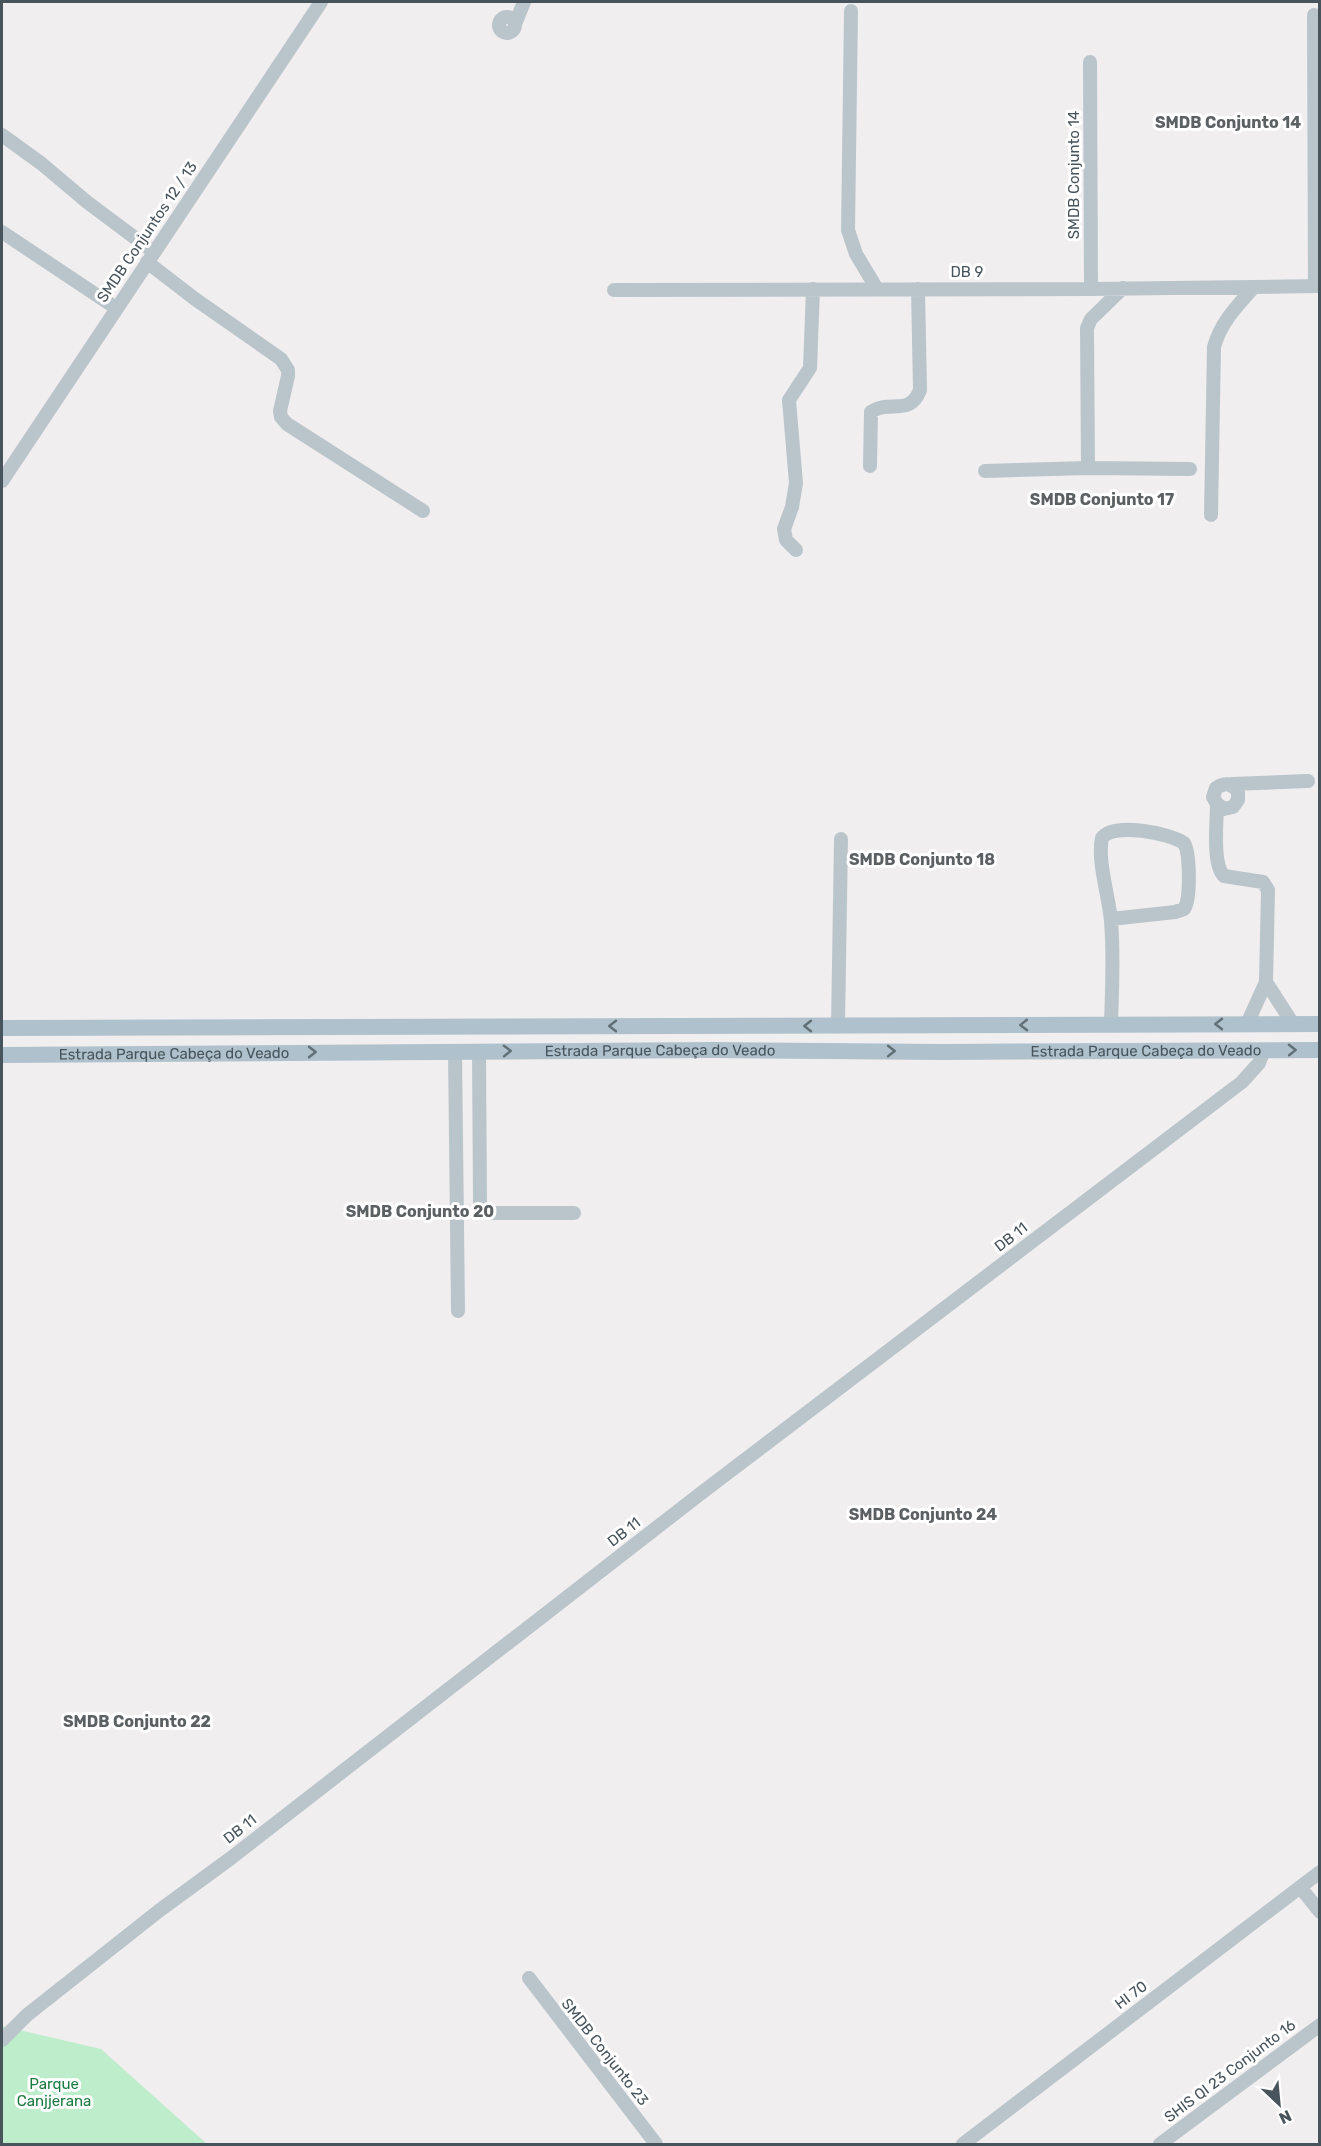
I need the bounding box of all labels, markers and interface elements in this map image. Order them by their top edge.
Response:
street label: SMDB Conjunto 14 [1065,111,1083,239]
district label: SMDB Conjunto 14 [1155,113,1301,132]
street label: SMDB Conjuntos 12 / 13 [93,158,201,306]
street label: DB 9 [951,263,984,281]
district label: SMDB Conjunto 17 [1030,490,1174,509]
district label: SMDB Conjunto 18 [849,850,995,869]
one-way arrow [1215,1018,1224,1030]
one-way arrow [1020,1019,1029,1031]
one-way arrow [609,1020,618,1032]
one-way arrow [804,1020,813,1032]
street label: Estrada Parque Cabeça do Veado [545,1041,775,1060]
street label: Estrada Parque Cabeça do Veado [1031,1041,1261,1061]
street label: Estrada Parque Cabeça do Veado [59,1044,289,1064]
one-way arrow [1287,1044,1296,1056]
one-way arrow [502,1045,511,1058]
one-way arrow [886,1045,895,1057]
one-way arrow [307,1046,316,1058]
district label: SMDB Conjunto 20 [346,1202,494,1221]
street label: DB 11 [991,1219,1031,1255]
district label: SMDB Conjunto 24 [849,1505,997,1524]
street label: DB 11 [604,1514,644,1550]
district label: SMDB Conjunto 22 [63,1712,211,1731]
street label: DB 11 [220,1811,260,1847]
street label: HI 70 [1111,1977,1151,2013]
street label: SMDB Conjunto 23 [558,1995,652,2109]
street label: SHIS QI 23 Conjunto 16 [1161,2016,1299,2126]
north arrow [1249,2074,1309,2134]
park label: Parque Canjjerana [17,2075,91,2110]
text: N [1276,2106,1295,2128]

